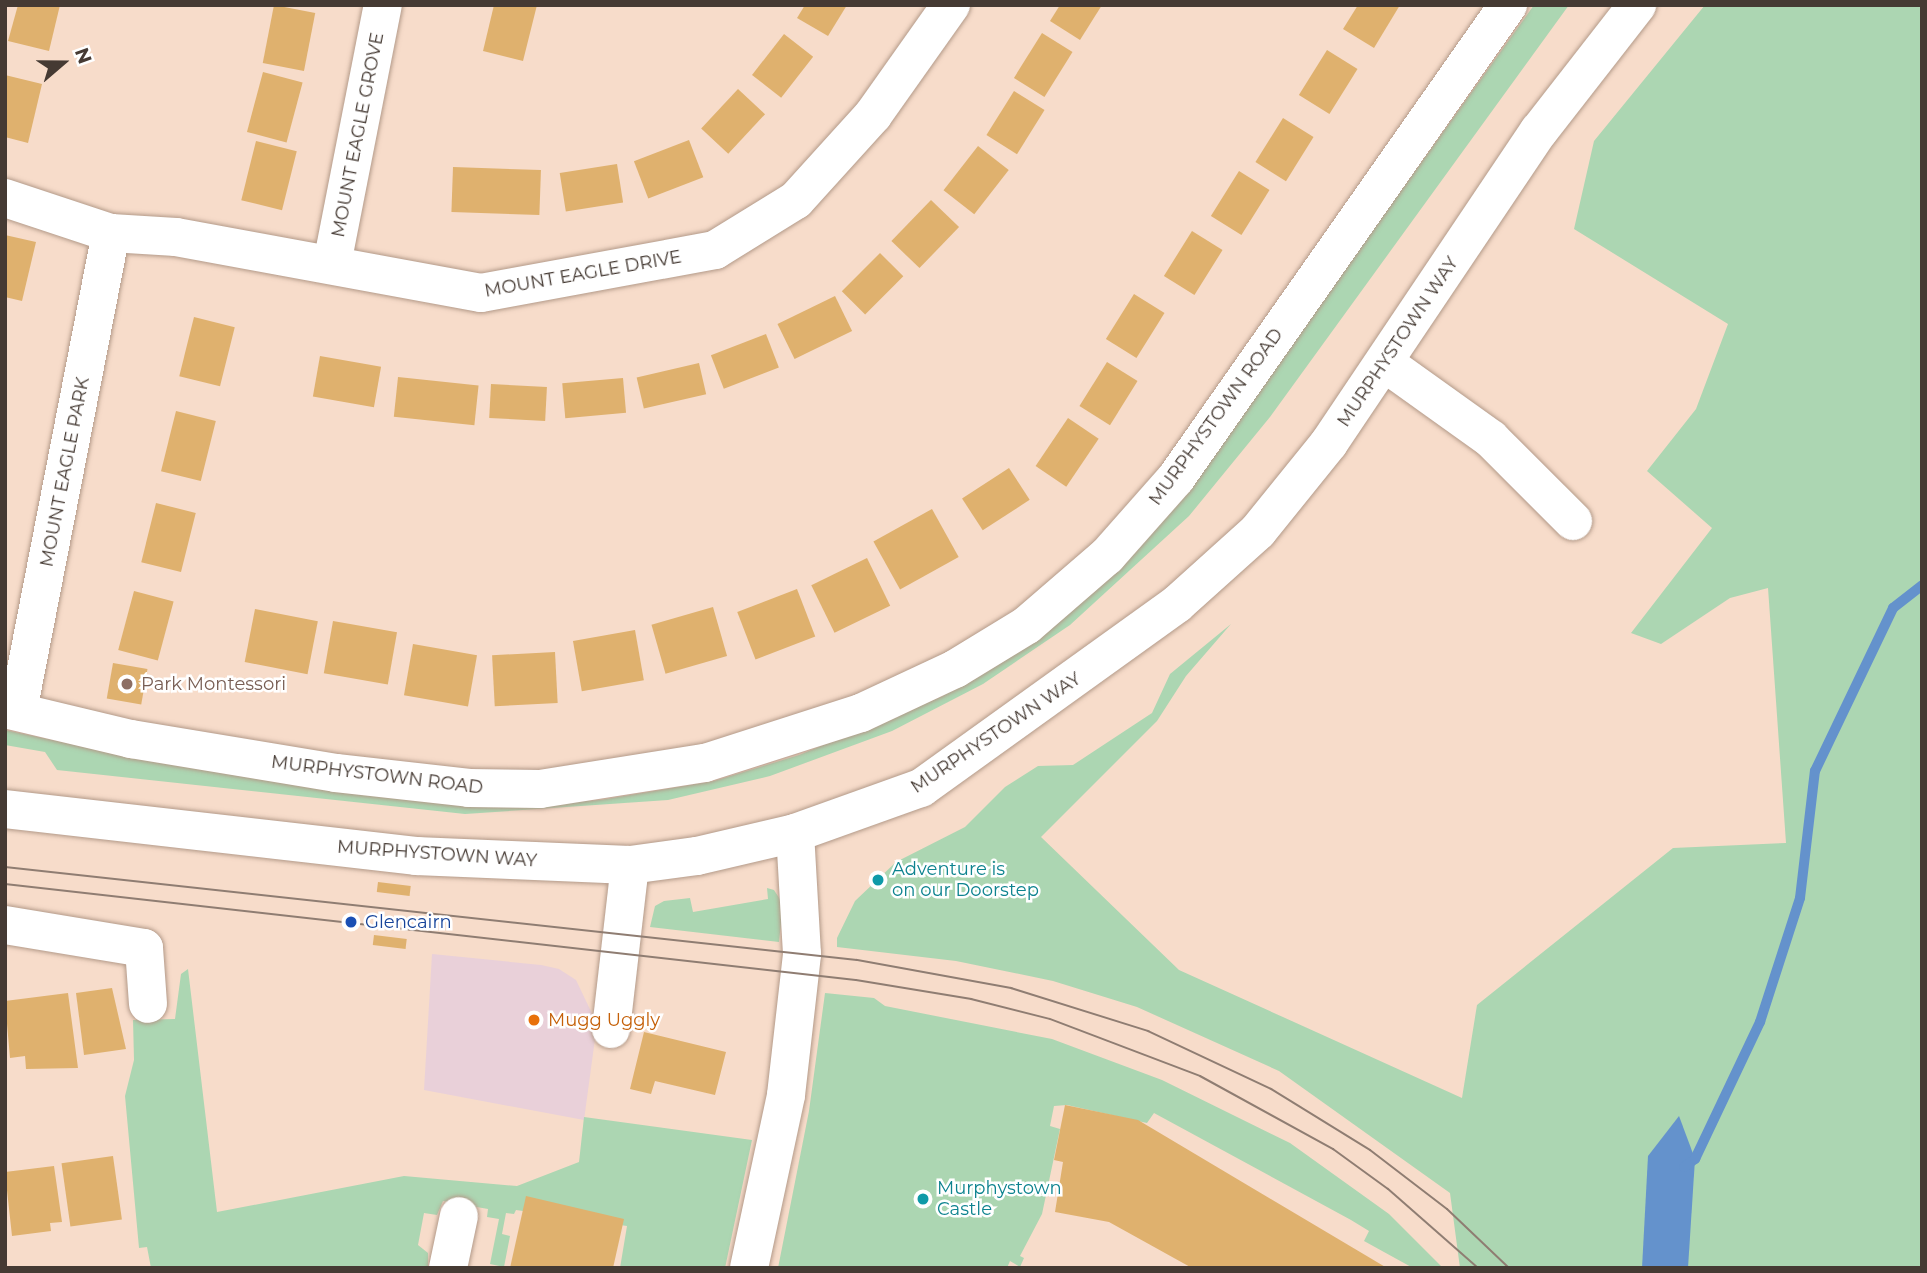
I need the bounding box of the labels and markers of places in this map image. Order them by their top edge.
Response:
place label: Park Montessori [141,673,286,695]
marker: Park Montessori [119,676,135,692]
place label: Adventure is on our Doorstep [892,859,1039,902]
marker: Adventure is on our Doorstep [870,872,886,888]
place label: Glencairn [365,911,452,933]
marker: Glencairn [343,914,359,930]
place label: Mugg Uggly [548,1009,660,1031]
marker: Mugg Uggly [526,1012,542,1028]
place label: Murphystown Castle [937,1178,1062,1220]
marker: Murphystown Castle [915,1191,931,1207]

